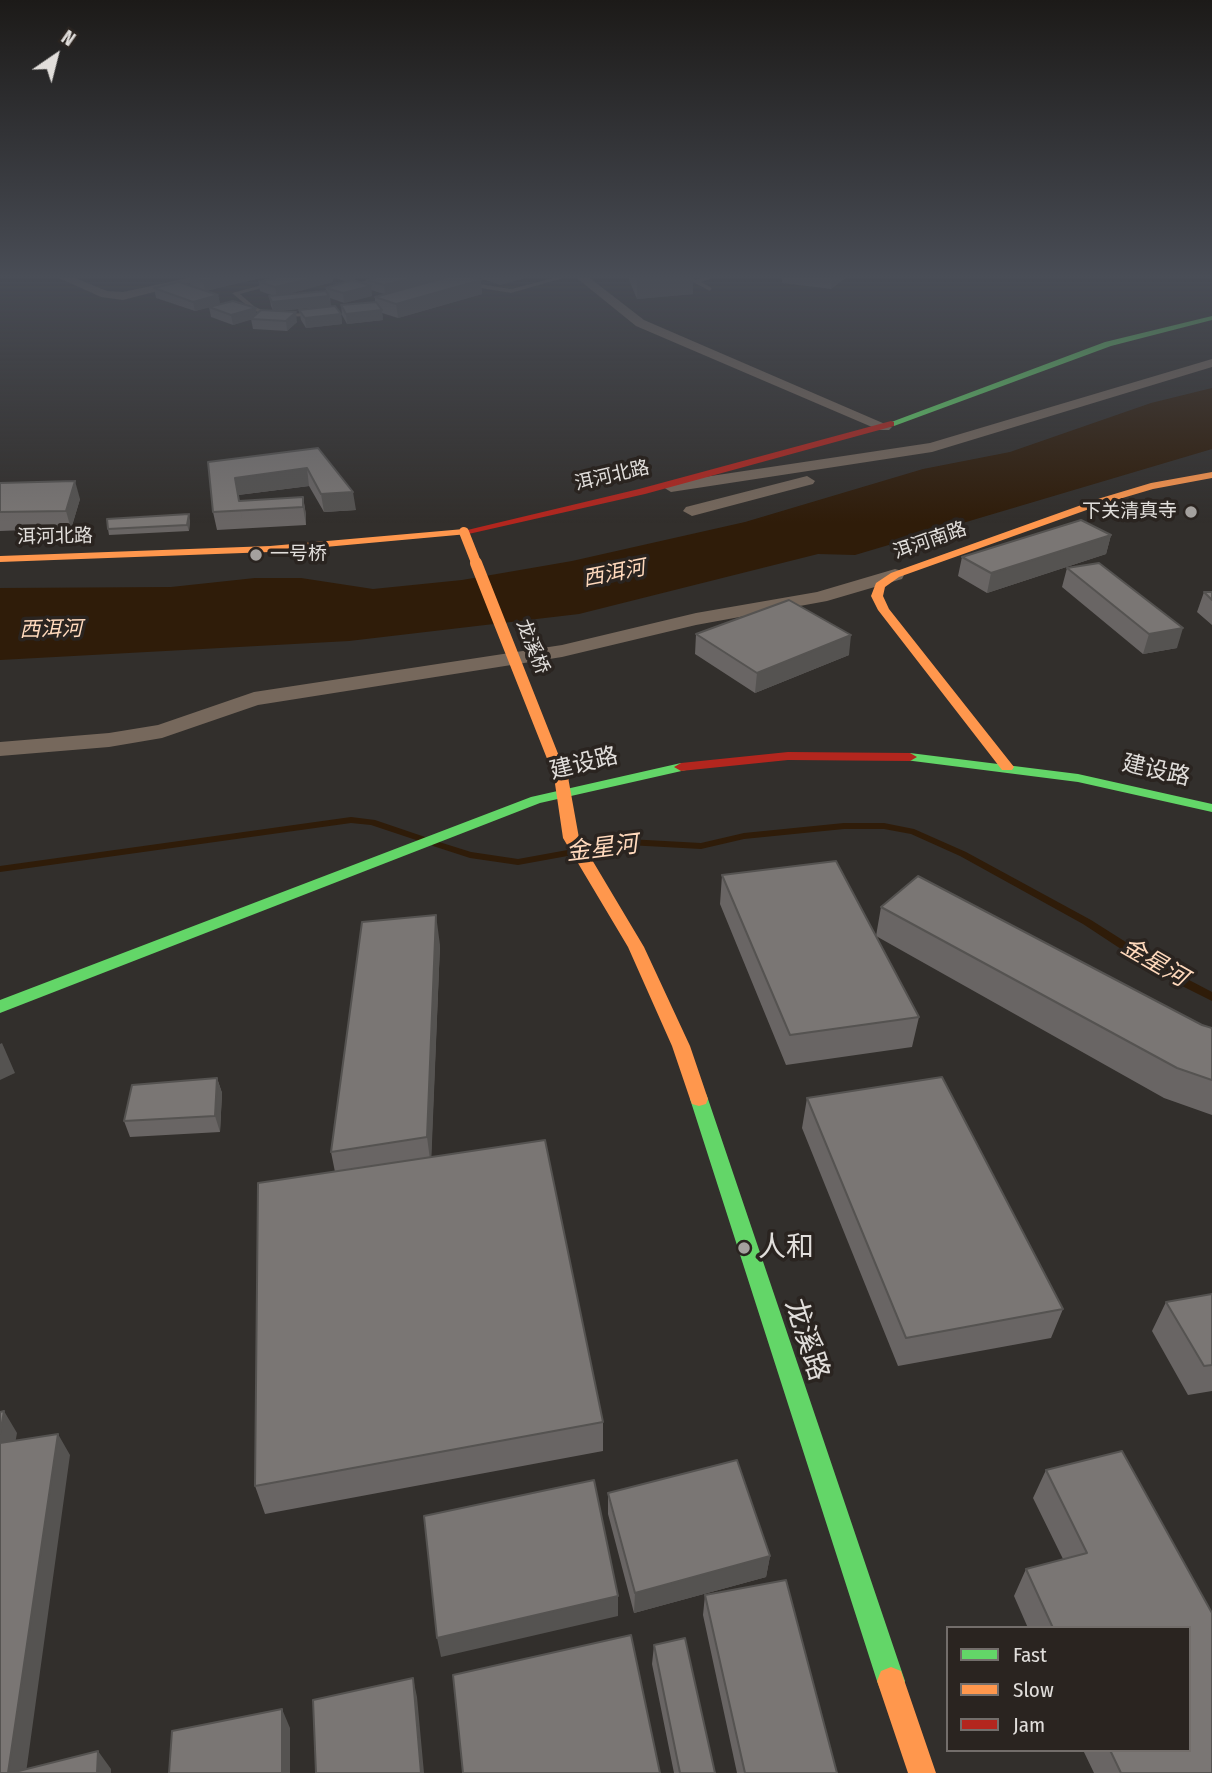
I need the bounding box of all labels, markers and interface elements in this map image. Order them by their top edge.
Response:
north arrow [21,21,91,91]
text: N [57,26,80,51]
street label: 洱河北路 [572,456,652,496]
place label: 下关清真寺 [1082,501,1177,523]
marker: 下关清真寺 [1183,504,1199,520]
street label: 洱河南路 [890,518,970,564]
street label: 洱河北路 [17,525,93,549]
place label: 一号桥 [270,544,327,566]
marker: 一号桥 [248,547,264,563]
water label: 西洱河 [581,556,647,592]
street label: 龙溪桥 [511,616,553,678]
water label: 西洱河 [19,617,83,643]
street label: 建设路 [547,742,621,786]
street label: 建设路 [1119,750,1193,792]
water label: 金星河 [565,830,639,868]
water label: 金星河 [1116,933,1192,993]
place label: 人和 [758,1231,814,1265]
marker: 人和 [736,1240,752,1256]
street label: 龙溪路 [777,1295,835,1385]
legend [946,1626,1191,1752]
text: Fast [1013,1642,1047,1668]
text: Slow [1013,1677,1054,1703]
text: Jam [1013,1712,1045,1738]

